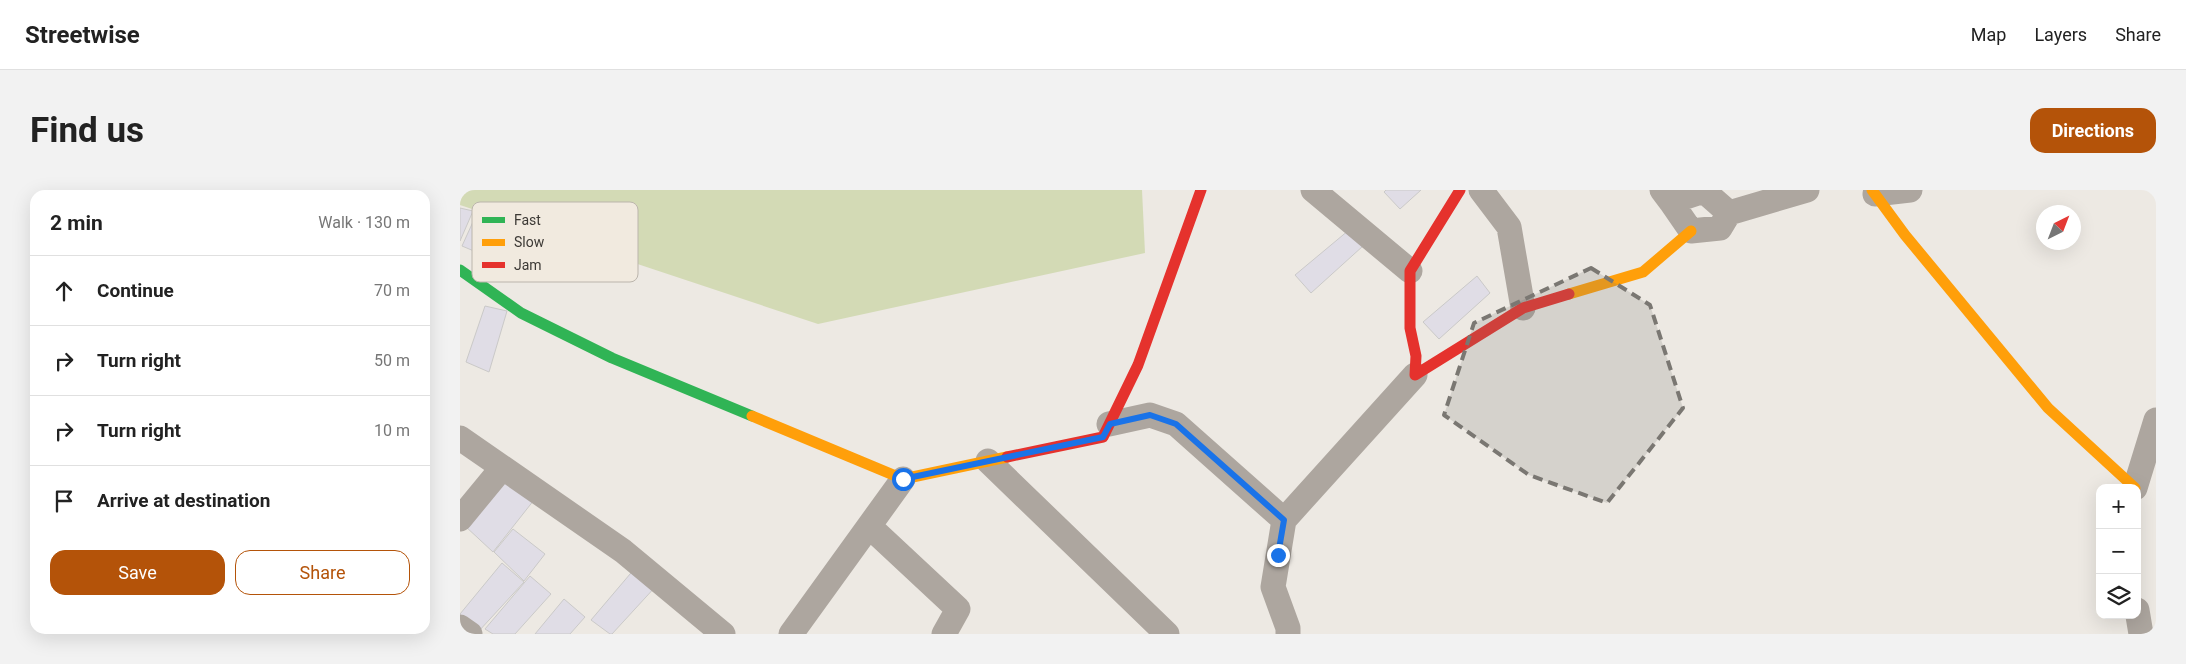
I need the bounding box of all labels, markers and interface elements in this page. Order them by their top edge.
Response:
text: Streetwise [25,21,140,49]
text: Map [1971,24,2006,45]
text: Layers [2034,24,2087,45]
text: Share [2115,24,2161,45]
button: Directions [2030,108,2156,153]
text: Find us [30,110,144,151]
legend [472,202,638,282]
north arrow [2036,205,2081,250]
text: 2 min [50,211,103,235]
text: Fast [514,212,541,228]
text: Walk · 130 m [318,213,410,232]
text: Slow [514,234,545,250]
text: Jam [514,257,542,273]
icon: ahead [50,277,78,305]
text: Continue [97,279,174,302]
text: 70 m [374,281,410,300]
icon: right [50,347,78,375]
text: Turn right [97,349,181,372]
text: 50 m [374,351,410,370]
icon: right [50,417,78,445]
text: Turn right [97,419,181,442]
text: 10 m [374,421,410,440]
route start [892,468,915,491]
map controls [2096,484,2141,619]
button: + [2096,484,2141,529]
icon: arrive [50,487,78,515]
text: Arrive at destination [97,489,270,512]
button: − [2096,529,2141,574]
route end [1267,544,1290,567]
button: Save [50,550,225,595]
button: Share [235,550,410,595]
button: layers [2096,574,2141,619]

